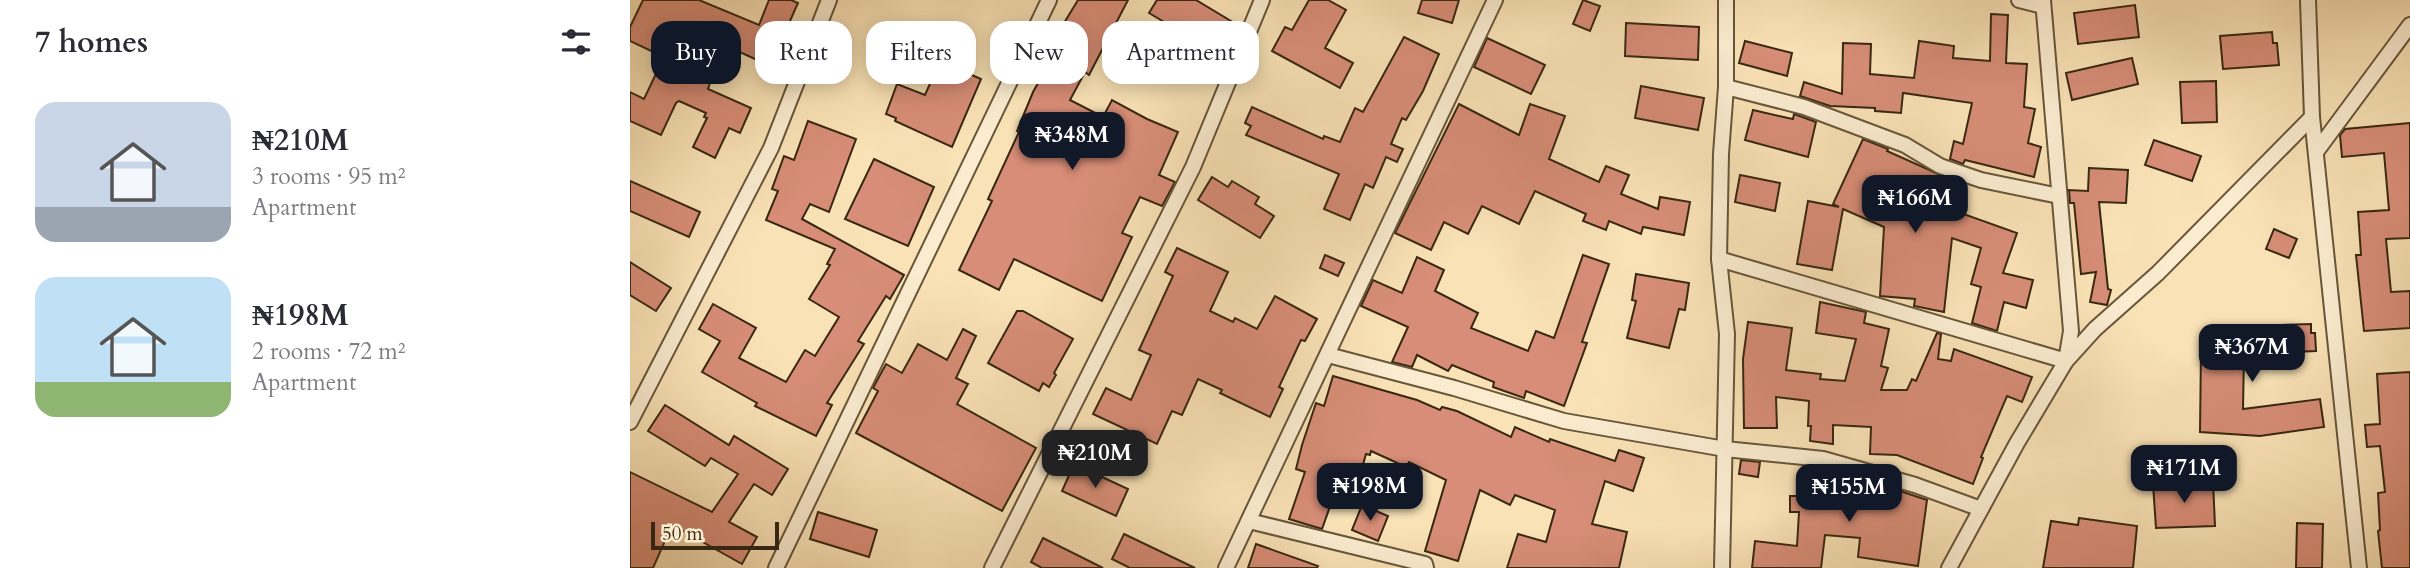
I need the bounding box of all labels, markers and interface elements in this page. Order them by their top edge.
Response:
chip: Buy [651,21,741,84]
chip: Rent [755,21,852,84]
chip: Filters [866,21,976,84]
chip: New [990,21,1088,84]
chip: Apartment [1102,21,1259,84]
text: 7 homes [35,22,148,63]
icon: filters [557,23,595,61]
pin: ₦348M [1023,113,1121,172]
text: ₦348M [1035,119,1109,150]
text: ₦210M [252,120,349,161]
icon: home [91,130,175,214]
text: 3 rooms · 95 m² [252,161,405,192]
pin: ₦166M [1866,176,1964,235]
text: ₦166M [1878,182,1952,213]
text: Apartment [252,192,356,223]
text: ₦198M [252,295,349,336]
icon: home [91,305,175,389]
pin: ₦367M [2203,324,2301,384]
text: ₦367M [2215,331,2289,362]
text: 2 rooms · 72 m² [252,336,405,367]
text: Apartment [252,367,356,398]
pin: ₦210M [1046,430,1144,490]
text: ₦210M [1058,437,1132,468]
pin: ₦171M [2135,446,2233,505]
text: ₦171M [2147,452,2221,483]
pin: ₦198M [1321,463,1419,523]
pin: ₦155M [1800,464,1898,524]
text: ₦198M [1333,470,1407,501]
text: ₦155M [1812,471,1886,502]
scale bar [651,519,779,551]
text: 50 m [662,521,703,547]

